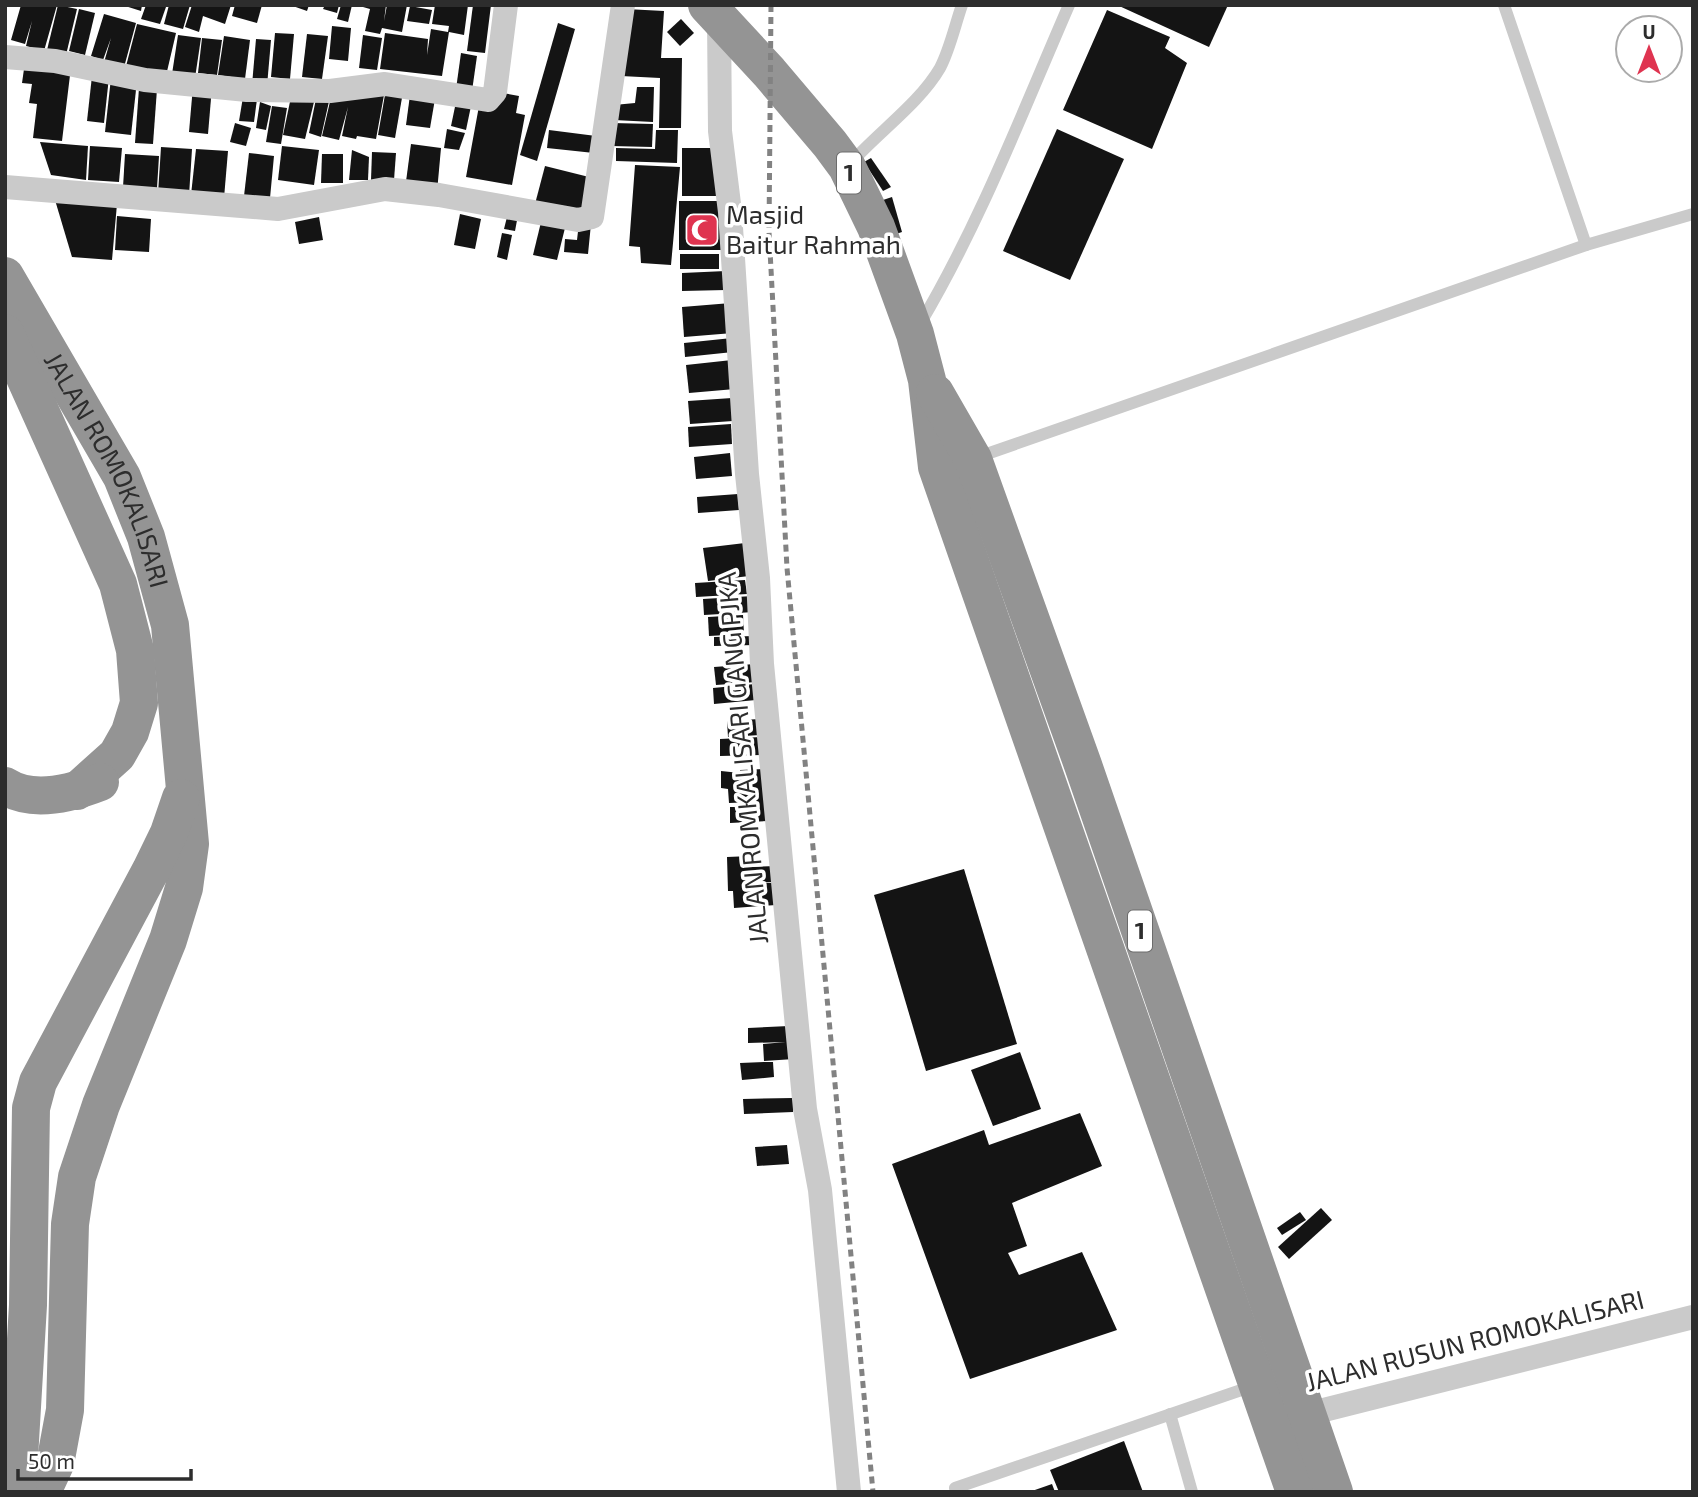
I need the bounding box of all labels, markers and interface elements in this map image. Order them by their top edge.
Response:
north arrow [1614,14,1684,84]
text: U [1642,20,1656,43]
road number: 1 [837,153,861,194]
place label: Masjid Baitur Rahmah [726,198,901,259]
mosque icon: Masjid Baitur Rahmah [683,211,721,249]
street label: JALAN ROMOKALISARI [39,346,176,591]
street label: JALAN ROMKALISARI GANG PJKA [710,571,773,946]
road number: 1 [1128,911,1152,951]
street label: JALAN RUSUN ROMOKALISARI [1303,1283,1647,1397]
scale bar [18,1438,191,1482]
text: 50 m [28,1448,75,1473]

